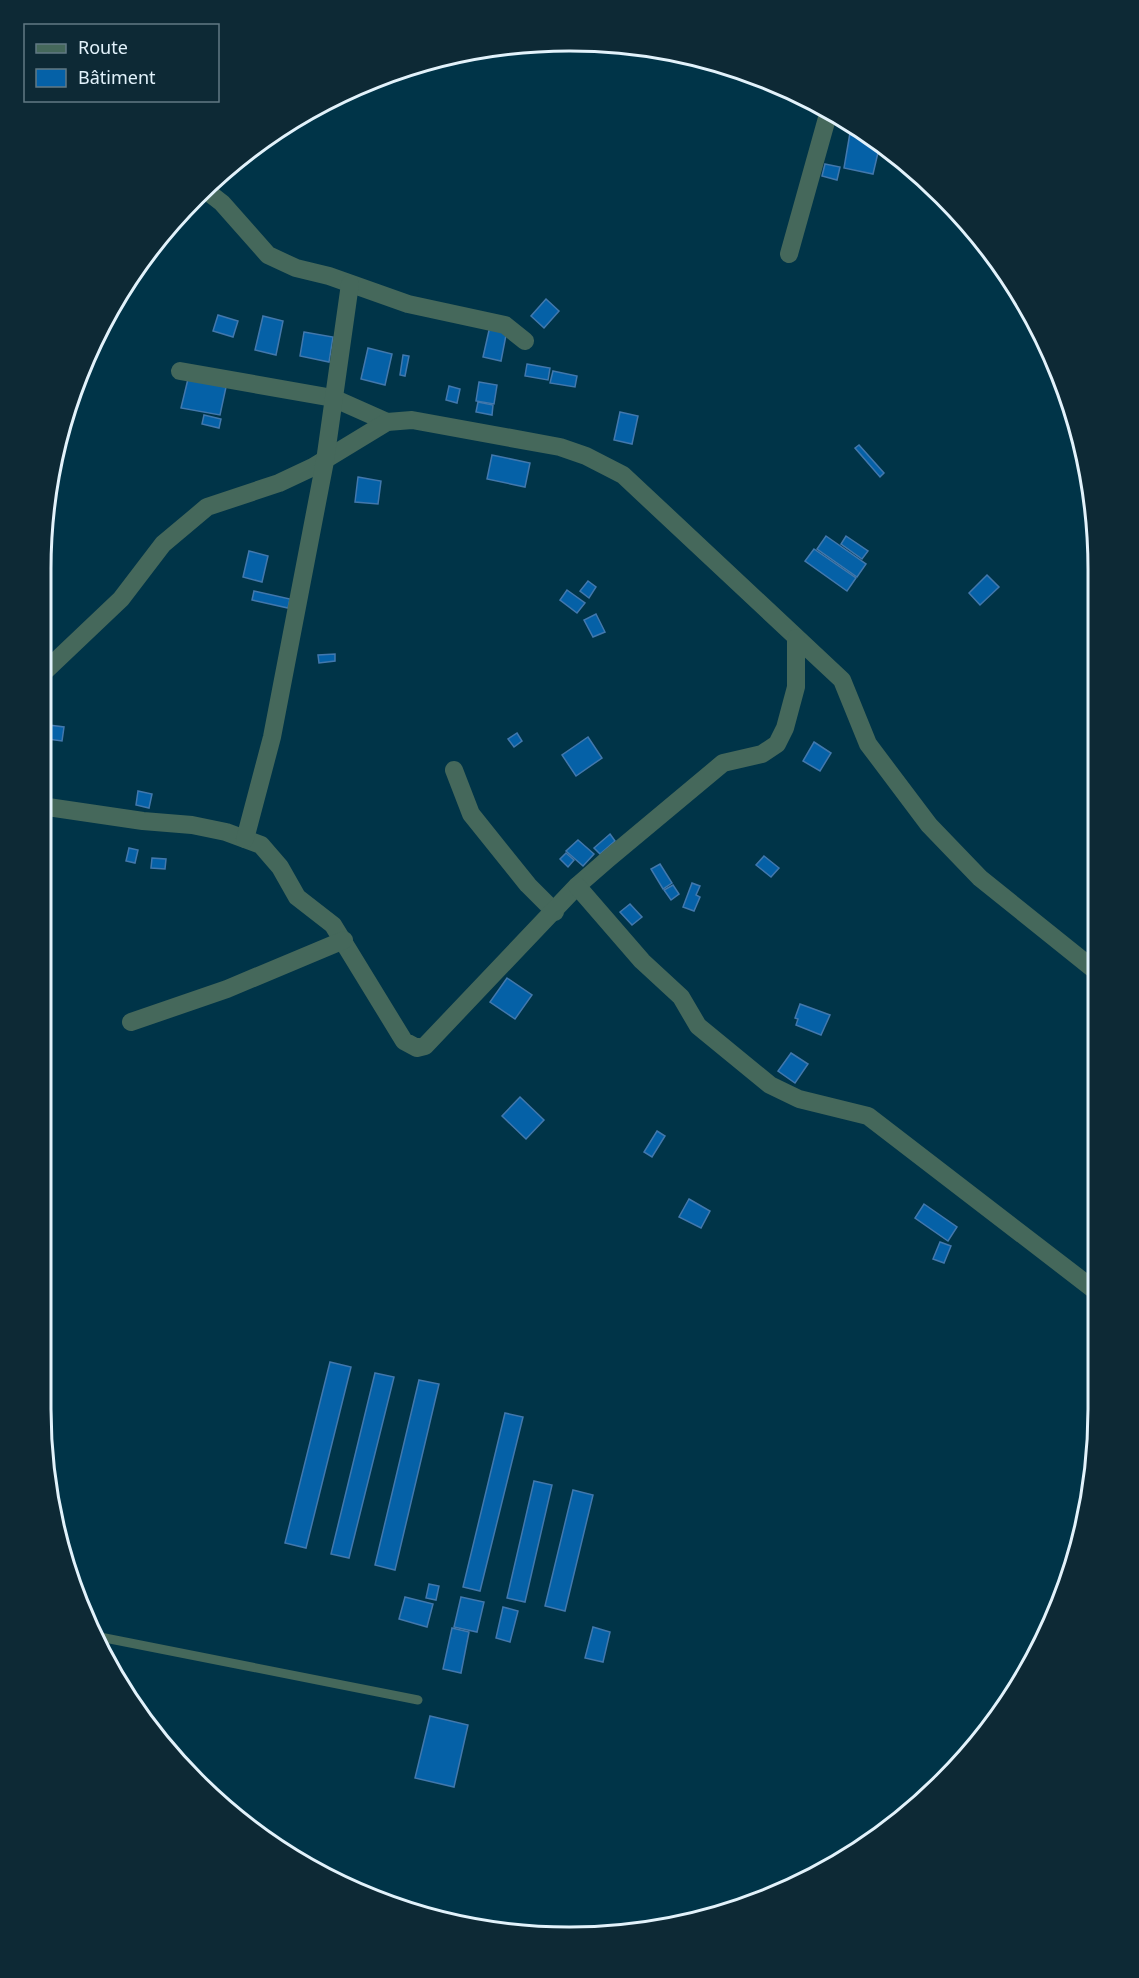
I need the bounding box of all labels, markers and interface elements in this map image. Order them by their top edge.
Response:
legend [24,24,219,102]
text: Route [78,35,128,59]
text: Bâtiment [78,65,156,89]

